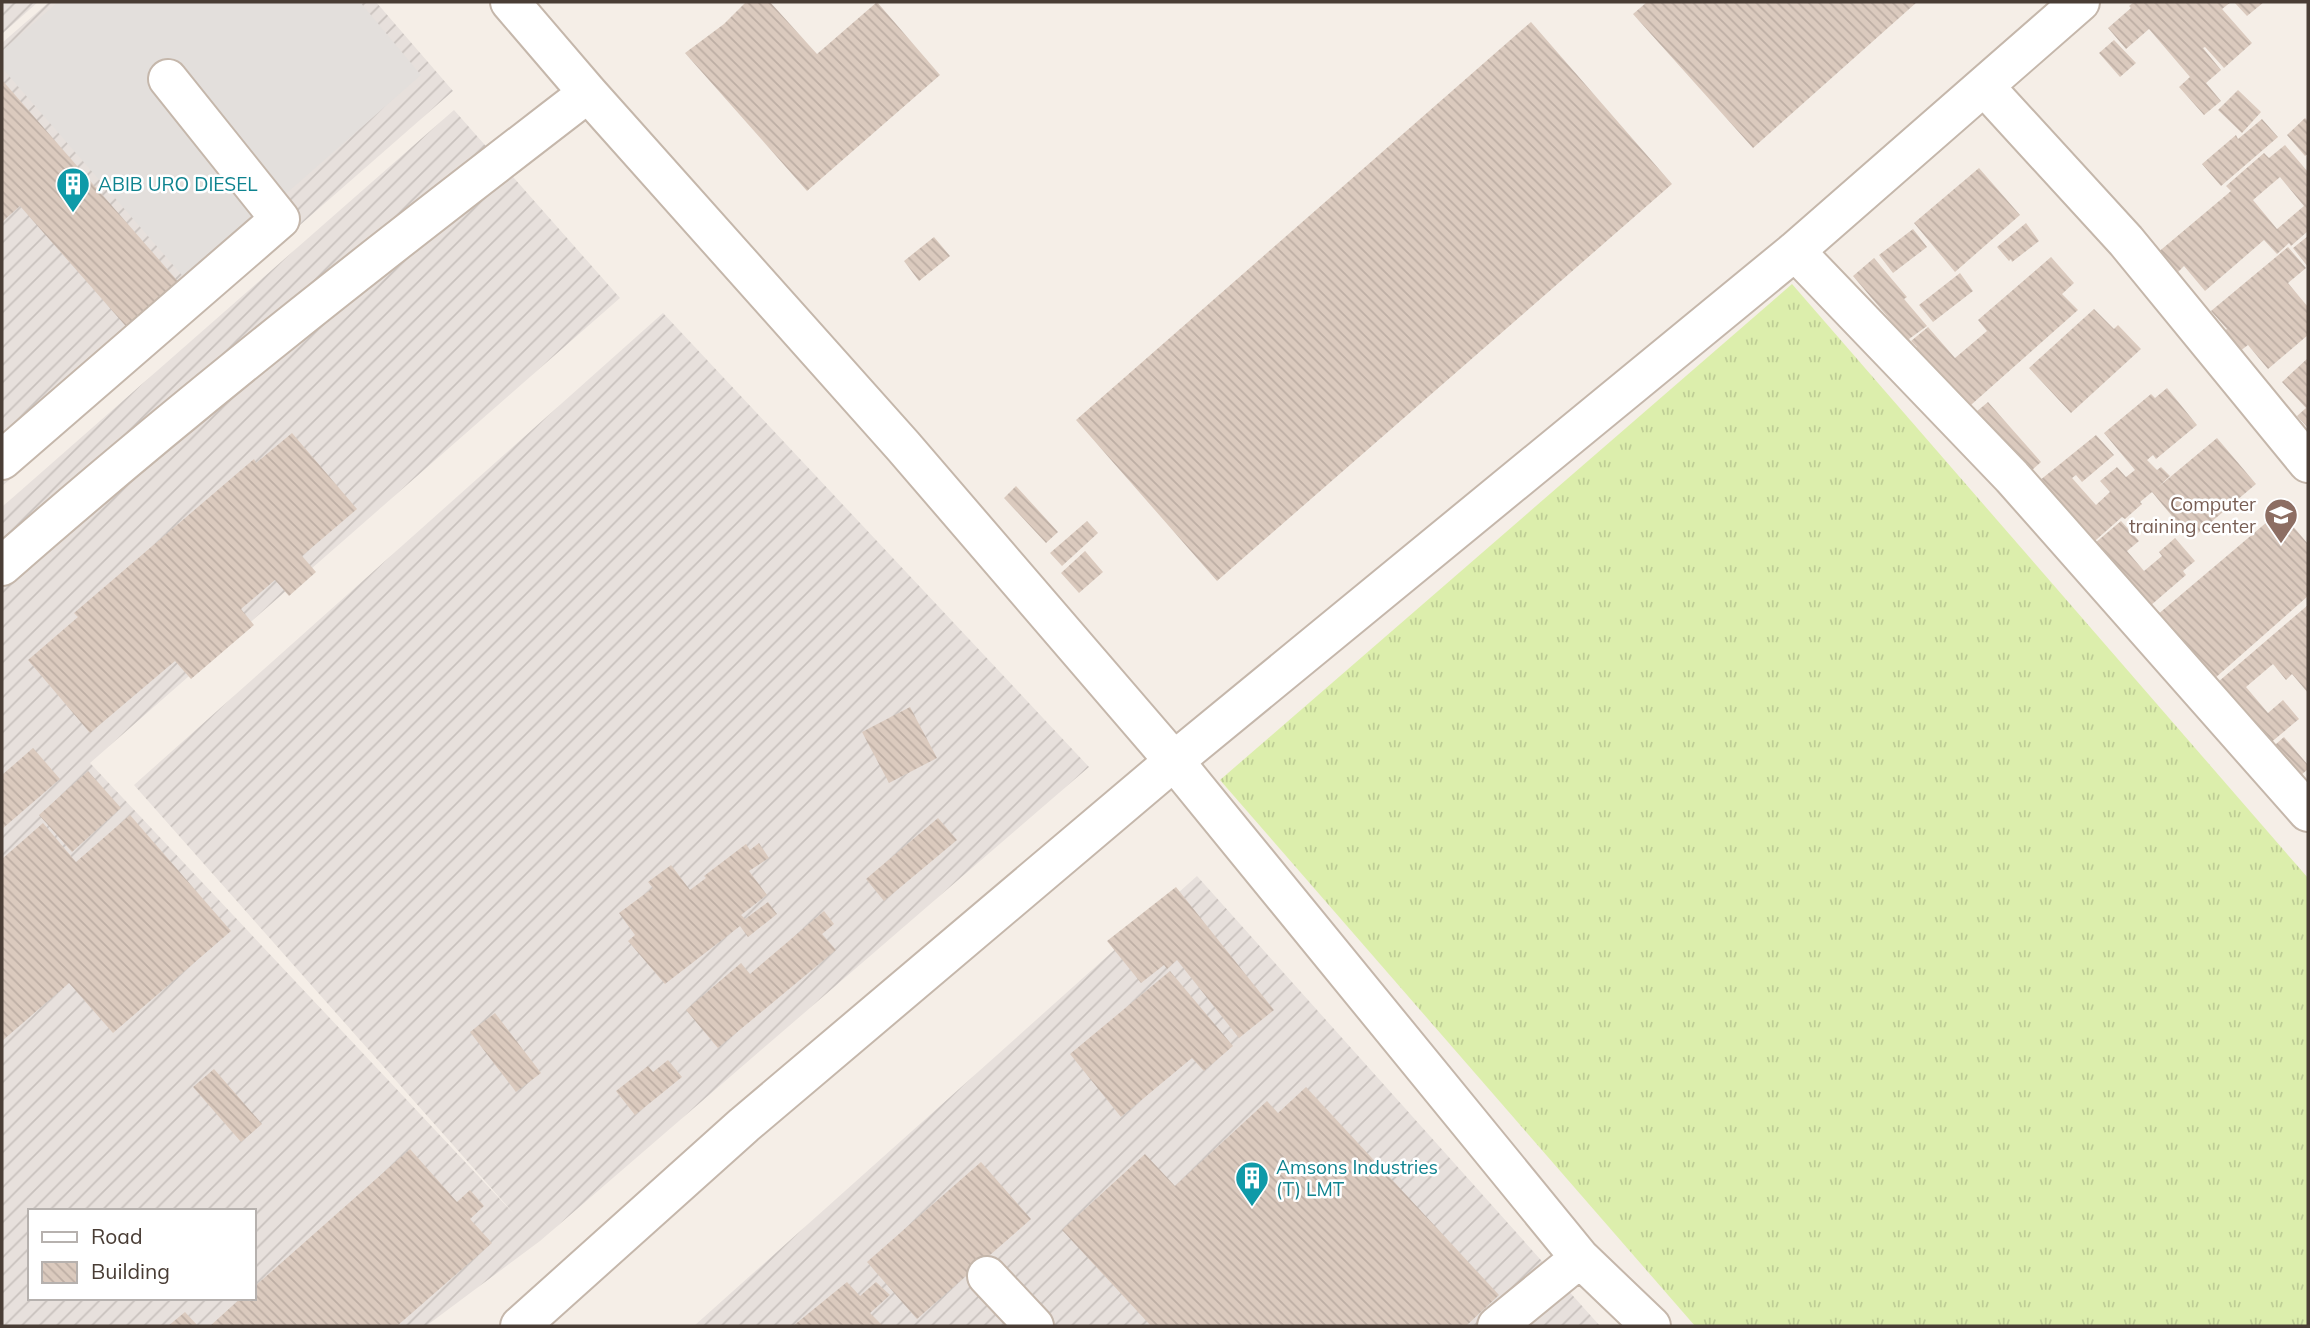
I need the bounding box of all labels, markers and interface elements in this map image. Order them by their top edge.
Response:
building icon: ABIB URO DIESEL [54,165,92,214]
place label: ABIB URO DIESEL [98,172,258,196]
place label: Computer training center [2129,492,2256,538]
school or university icon: Computer training center [2262,496,2300,545]
place label: Amsons Industries (T) LMT [1276,1155,1438,1201]
building icon: Amsons Industries (T) LMT [1233,1159,1271,1208]
legend [28,1209,256,1300]
text: Road [91,1223,142,1249]
text: Building [91,1258,170,1284]

